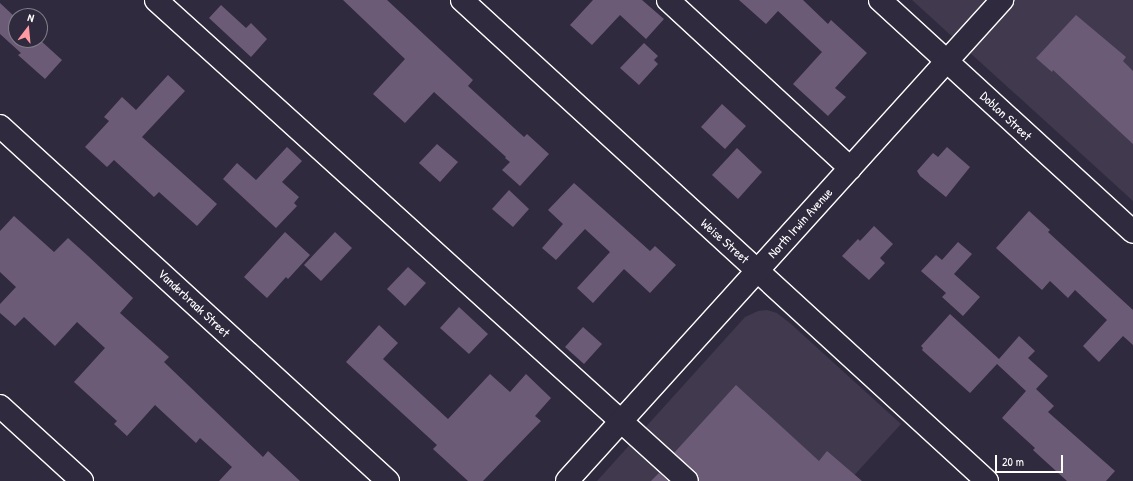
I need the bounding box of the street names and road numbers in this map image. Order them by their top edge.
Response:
street label: Doblon Street [977,88,1035,144]
street label: North Irwin Avenue [764,185,836,261]
street label: Weise Street [698,215,752,267]
street label: Vanderbraak Street [155,266,233,340]

